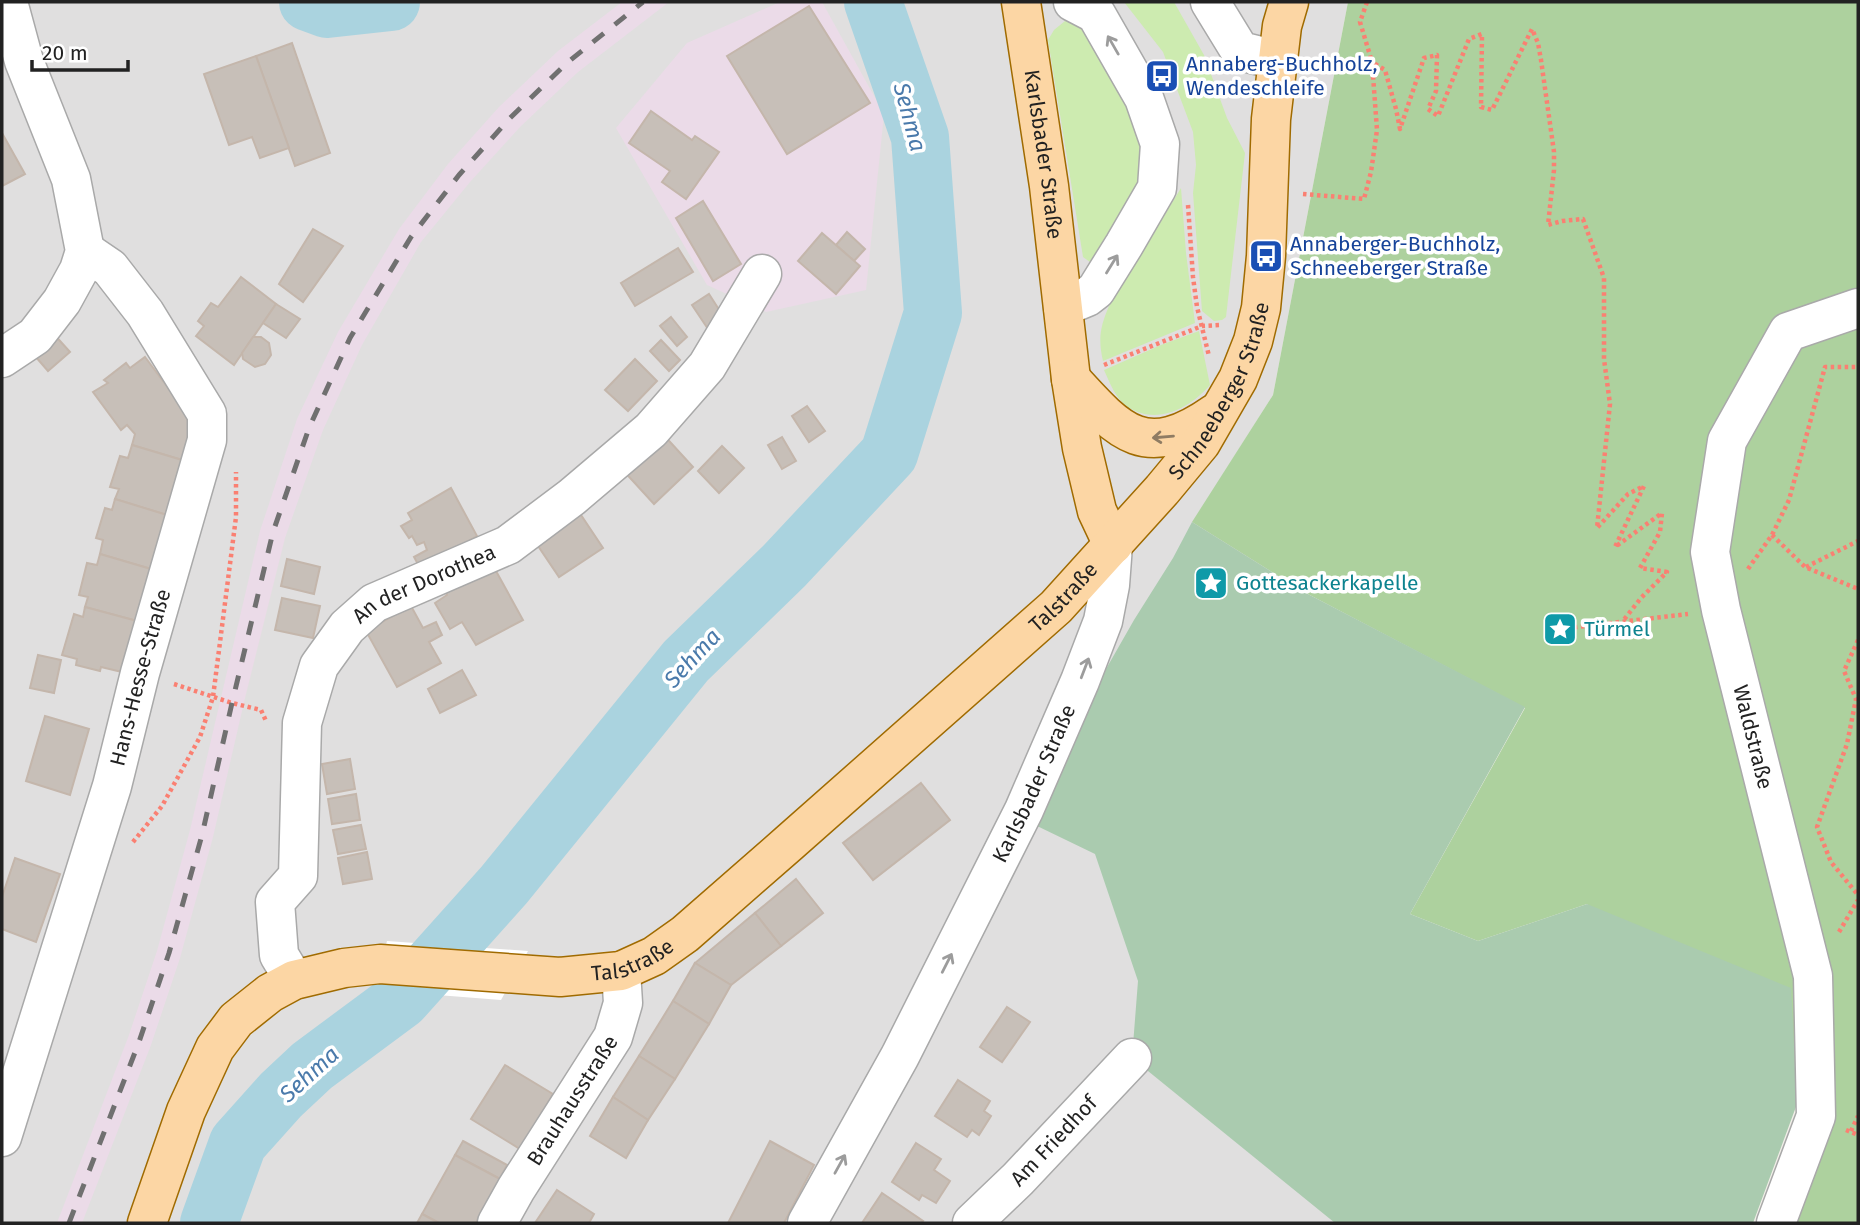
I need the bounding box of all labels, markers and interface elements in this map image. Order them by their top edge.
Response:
scale bar [32,28,128,72]
one-way arrow [1106,35,1120,55]
text: 20 m [42,40,88,66]
place label: Annaberg-Buchholz, Wendeschleife [1186,51,1377,101]
bus stop icon: Annaberg-Buchholz, Wendeschleife [1143,57,1181,95]
street label: Karlsbader Straße [1018,68,1068,240]
water label: Sehma [887,78,933,155]
place label: Annaberger-Buchholz, Schneeberger Straße [1290,231,1500,281]
bus stop icon: Annaberger-Buchholz, Schneeberger Straße [1247,237,1285,275]
one-way arrow [1105,254,1119,274]
street label: Schneeberger Straße [1163,300,1275,485]
one-way arrow [1152,431,1175,444]
street label: An der Dorothea [347,539,500,629]
street label: Talstraße [1024,557,1103,638]
place icon: Gottesackerkapelle [1192,564,1230,602]
place label: Gottesackerkapelle [1236,570,1418,596]
street label: Hans-Hesse-Straße [104,586,176,769]
place icon: Türmel [1541,610,1579,648]
place label: Türmel [1584,616,1650,642]
water label: Sehma [657,623,726,694]
one-way arrow [1079,658,1092,679]
street label: Waldstraße [1727,682,1779,792]
street label: Karlsbader Straße [987,700,1081,867]
street label: Talstraße [590,933,679,987]
one-way arrow [940,953,954,974]
street label: Brauhausstraße [521,1030,624,1170]
water label: Sehma [273,1040,344,1109]
street label: Am Friedhof [1005,1089,1104,1192]
one-way arrow [833,1154,847,1174]

